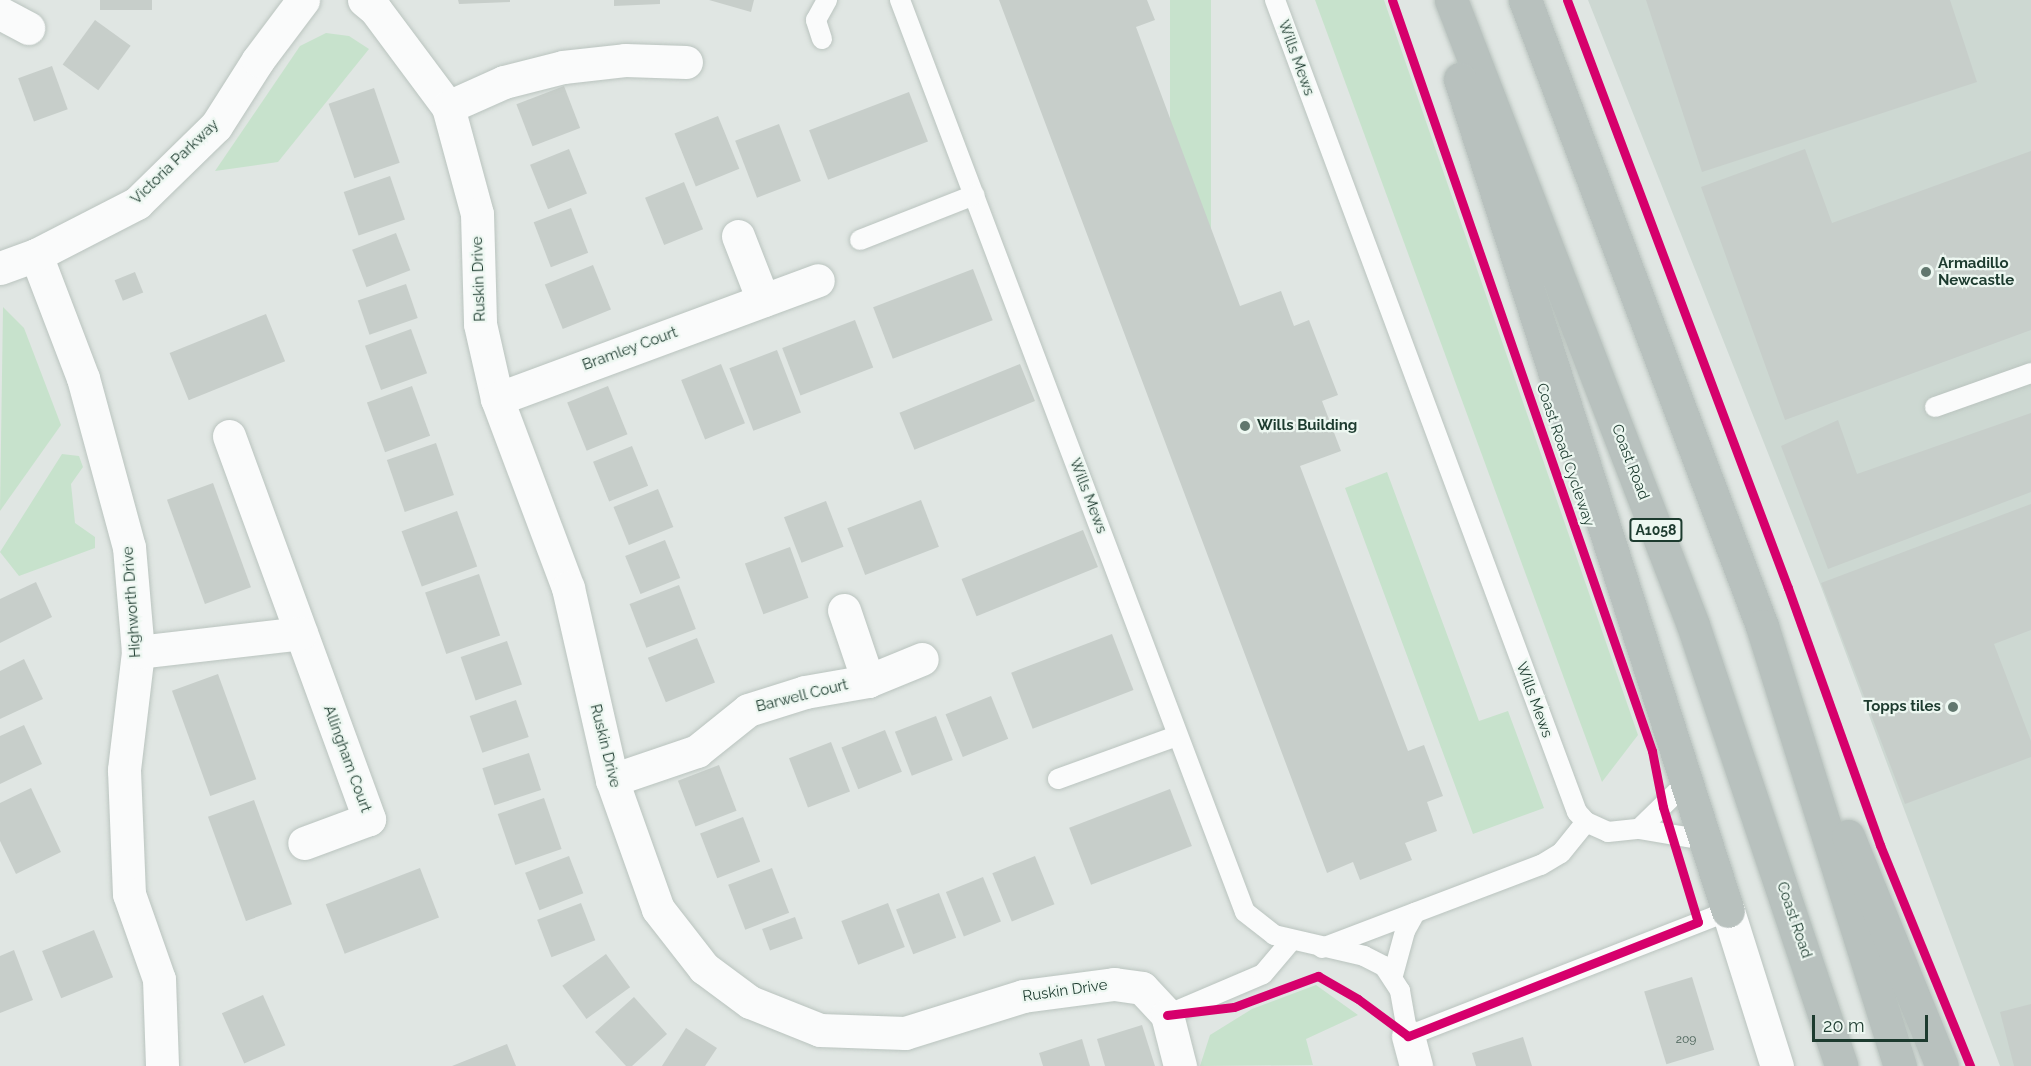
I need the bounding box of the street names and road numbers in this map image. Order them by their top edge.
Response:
street label: Wills Mews [1274,18,1318,98]
street label: Victoria Parkway [127,116,223,208]
street label: Ruskin Drive [469,236,489,322]
street label: Bramley Court [580,323,680,375]
street label: Coast Road Cycleway [1532,381,1598,529]
street label: Coast Road [1607,422,1653,502]
street label: Wills Mews [1065,456,1111,536]
road number: A1058 [1629,519,1683,541]
street label: Highworth Drive [119,546,145,658]
street label: Wills Mews [1512,660,1556,740]
street label: Barwell Court [754,676,850,716]
street label: Ruskin Drive [586,702,624,790]
street label: Allingham Court [319,703,375,815]
street label: Coast Road [1773,880,1815,960]
street label: Ruskin Drive [1021,976,1109,1006]

